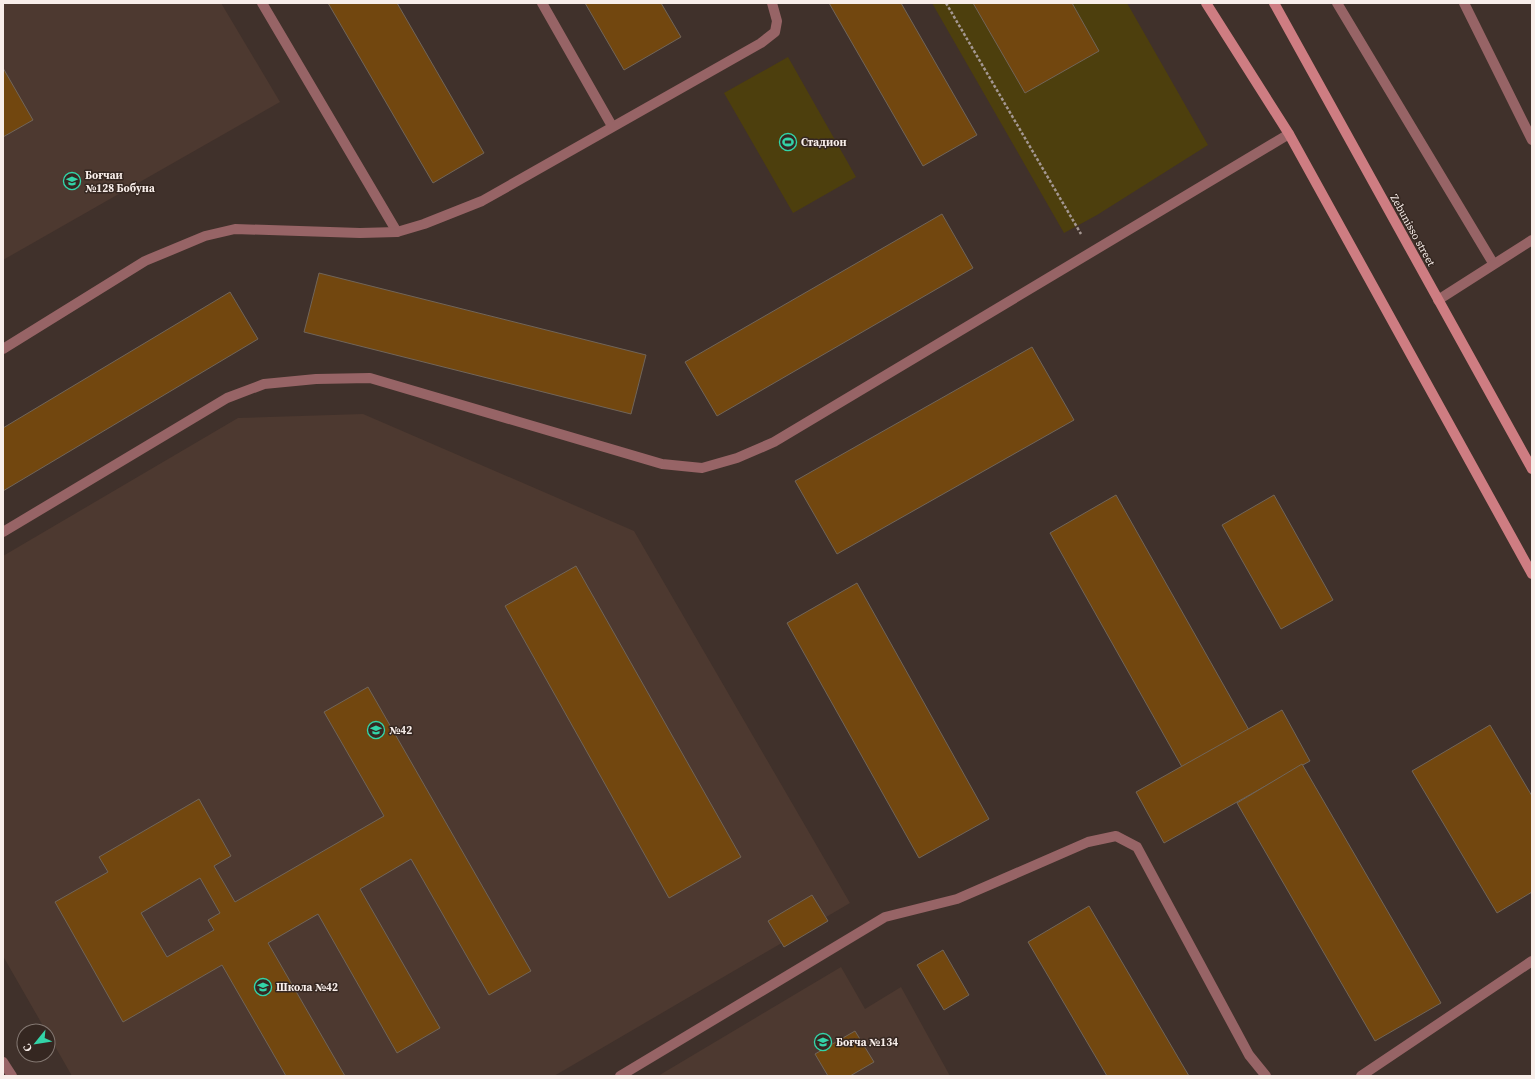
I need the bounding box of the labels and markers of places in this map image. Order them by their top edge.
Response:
sports icon: Стадион [778,132,798,152]
place label: Стадион [801,135,846,150]
place label: Боғчаи №128 Бобуна [85,168,155,196]
school or university icon: Боғчаи №128 Бобуна [62,171,82,191]
school or university icon: №42 [366,720,386,740]
place label: №42 [389,723,412,738]
school or university icon: Школа №42 [253,977,273,997]
place label: Школа №42 [276,980,338,995]
school or university icon: Боғча №134 [813,1032,833,1052]
place label: Боғча №134 [836,1035,898,1050]

